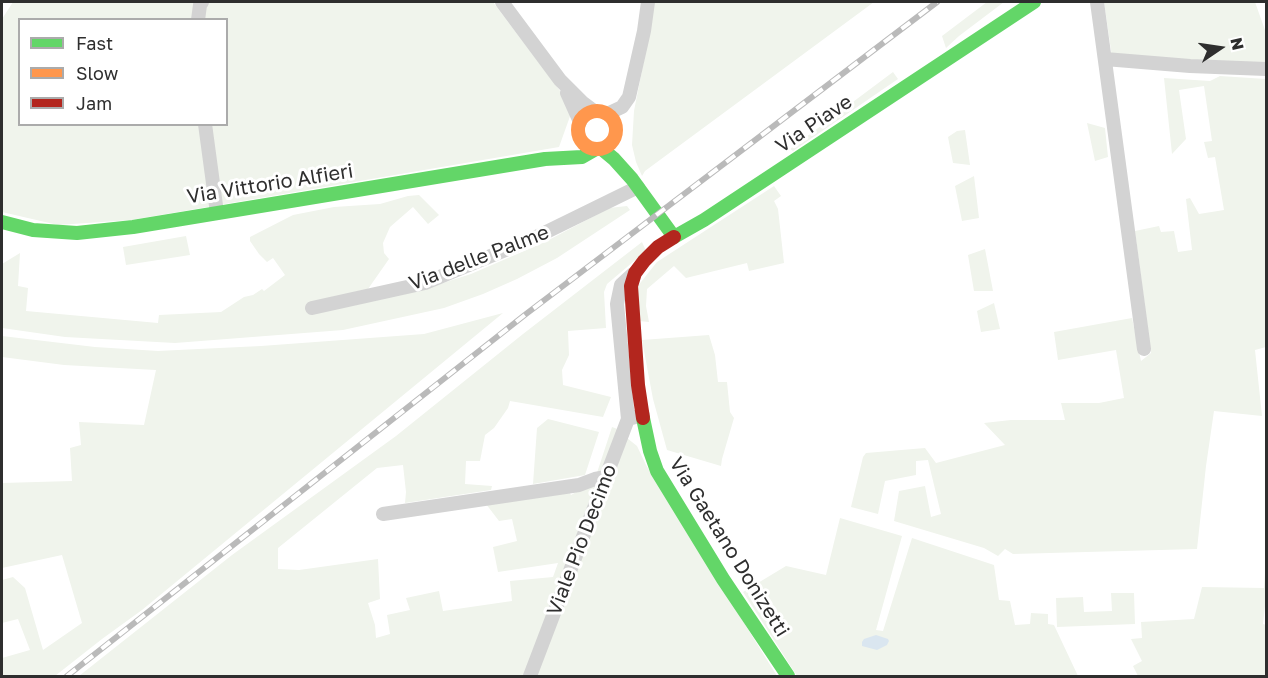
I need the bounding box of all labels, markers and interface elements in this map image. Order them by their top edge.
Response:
legend [18,18,228,126]
north arrow [1190,18,1250,78]
text: Fast [76,32,113,54]
text: N [1226,36,1249,52]
text: Slow [76,62,118,84]
street label: Via Piave [771,90,857,158]
text: Jam [76,92,112,114]
street label: Via Vittorio Alfieri [185,159,355,209]
street label: Via delle Palme [406,220,552,296]
street label: Via Gaetano Donizetti [664,453,794,641]
street label: Viale Pio Decimo [542,461,622,619]

